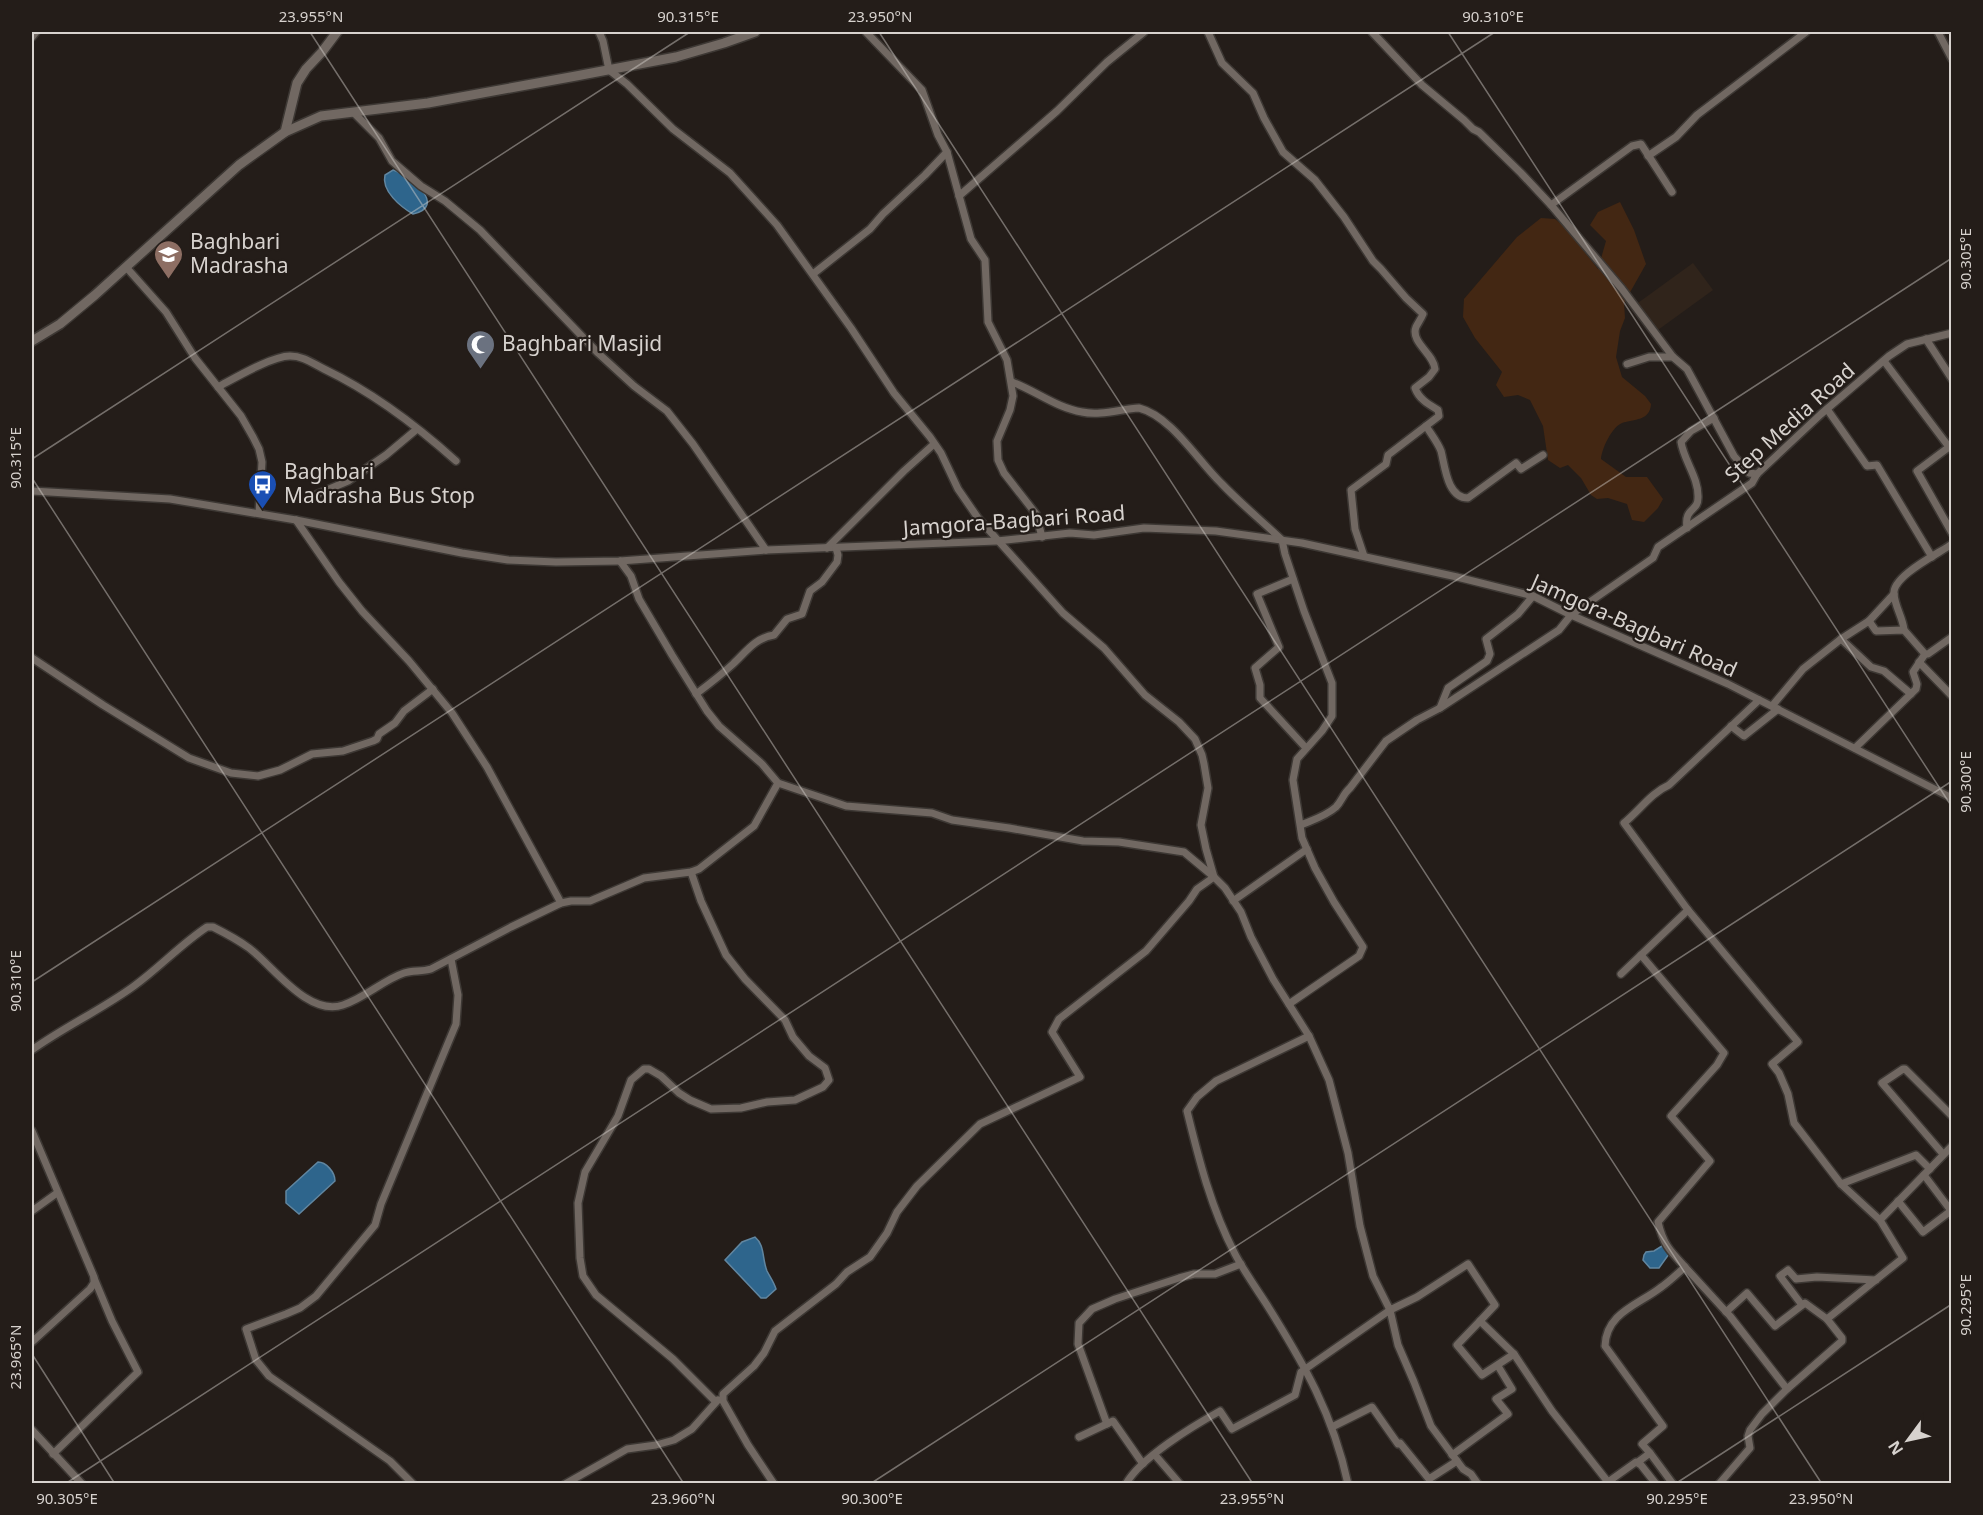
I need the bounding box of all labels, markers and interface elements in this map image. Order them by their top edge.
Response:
text: 23.955°N [279,6,343,26]
text: 90.315°E [657,6,719,26]
text: 23.950°N [848,6,912,26]
text: 90.310°E [1462,6,1524,26]
place label: Baghbari Madrasha [190,227,289,279]
text: 90.305°E [1955,228,1975,290]
school or university icon: Baghbari Madrasha [153,238,185,280]
mosque icon: Baghbari Masjid [465,328,497,370]
place label: Baghbari Masjid [502,329,662,357]
street label: Step Media Road [1718,356,1860,488]
text: 90.315°E [5,427,25,489]
place label: Baghbari Madrasha Bus Stop [284,457,475,509]
bus stop icon: Baghbari Madrasha Bus Stop [247,468,279,510]
street label: Jamgora-Bagbari Road [900,498,1126,542]
street label: Jamgora-Bagbari Road [1525,566,1742,683]
text: 90.300°E [1955,751,1975,813]
text: 90.310°E [5,950,25,1012]
text: 90.295°E [1955,1274,1975,1336]
text: 23.965°N [5,1325,25,1389]
north arrow [1878,1410,1938,1470]
text: N [1883,1437,1908,1460]
text: 90.305°E [36,1488,98,1508]
text: 23.960°N [651,1488,715,1508]
text: 90.300°E [841,1488,903,1508]
text: 23.955°N [1220,1488,1284,1508]
text: 90.295°E [1646,1488,1708,1508]
text: 23.950°N [1789,1488,1853,1508]

